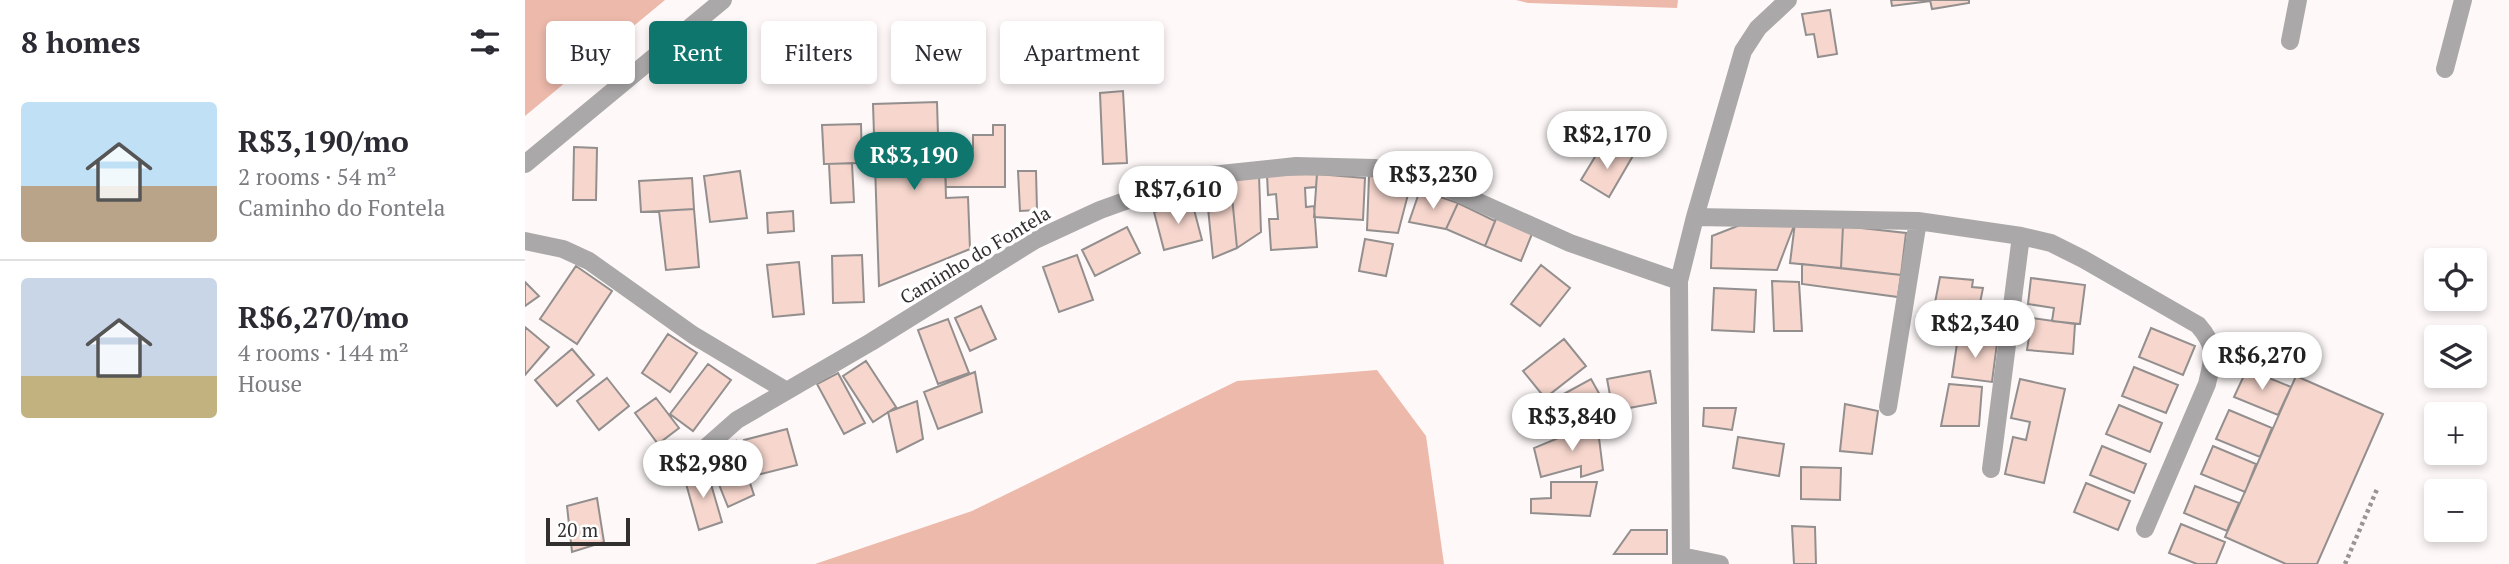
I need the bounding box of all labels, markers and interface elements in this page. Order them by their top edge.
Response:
chip: Buy [546,21,635,84]
chip: Rent [649,21,747,84]
chip: Filters [761,21,877,84]
chip: New [891,21,986,84]
chip: Apartment [1000,21,1164,84]
text: 8 homes [21,22,140,62]
icon: filters [466,23,504,61]
pin: R$2,170 [1542,111,1672,171]
text: R$2,170 [1563,118,1651,149]
text: R$3,190/mo [238,121,409,161]
icon: home [77,130,161,214]
pin: R$3,190 [849,132,979,192]
text: R$3,190 [870,139,958,170]
pin: R$3,230 [1368,152,1498,211]
text: R$3,230 [1389,158,1477,189]
text: 2 rooms · 54 m² [238,161,397,192]
pin: R$7,610 [1113,166,1243,226]
text: R$7,610 [1135,173,1221,204]
text: Caminho do Fontela [238,192,445,223]
street label: Caminho do Fontela [895,200,1055,309]
map controls [2424,248,2487,542]
button: locate [2424,248,2487,311]
text: R$6,270/mo [238,297,409,337]
pin: R$2,340 [1910,300,2040,360]
icon: home [77,306,161,390]
text: R$2,340 [1931,307,2019,338]
button: layers [2424,325,2487,388]
pin: R$6,270 [2197,332,2327,392]
text: 4 rooms · 144 m² [238,337,409,368]
text: R$6,270 [2218,339,2306,370]
text: House [238,368,302,399]
pin: R$3,840 [1507,393,1637,453]
text: R$3,840 [1528,400,1616,431]
button: + [2424,402,2487,465]
pin: R$2,980 [638,440,768,500]
text: R$2,980 [659,447,747,478]
button: − [2424,479,2487,542]
scale bar [546,515,630,547]
text: 20 m [557,517,598,542]

